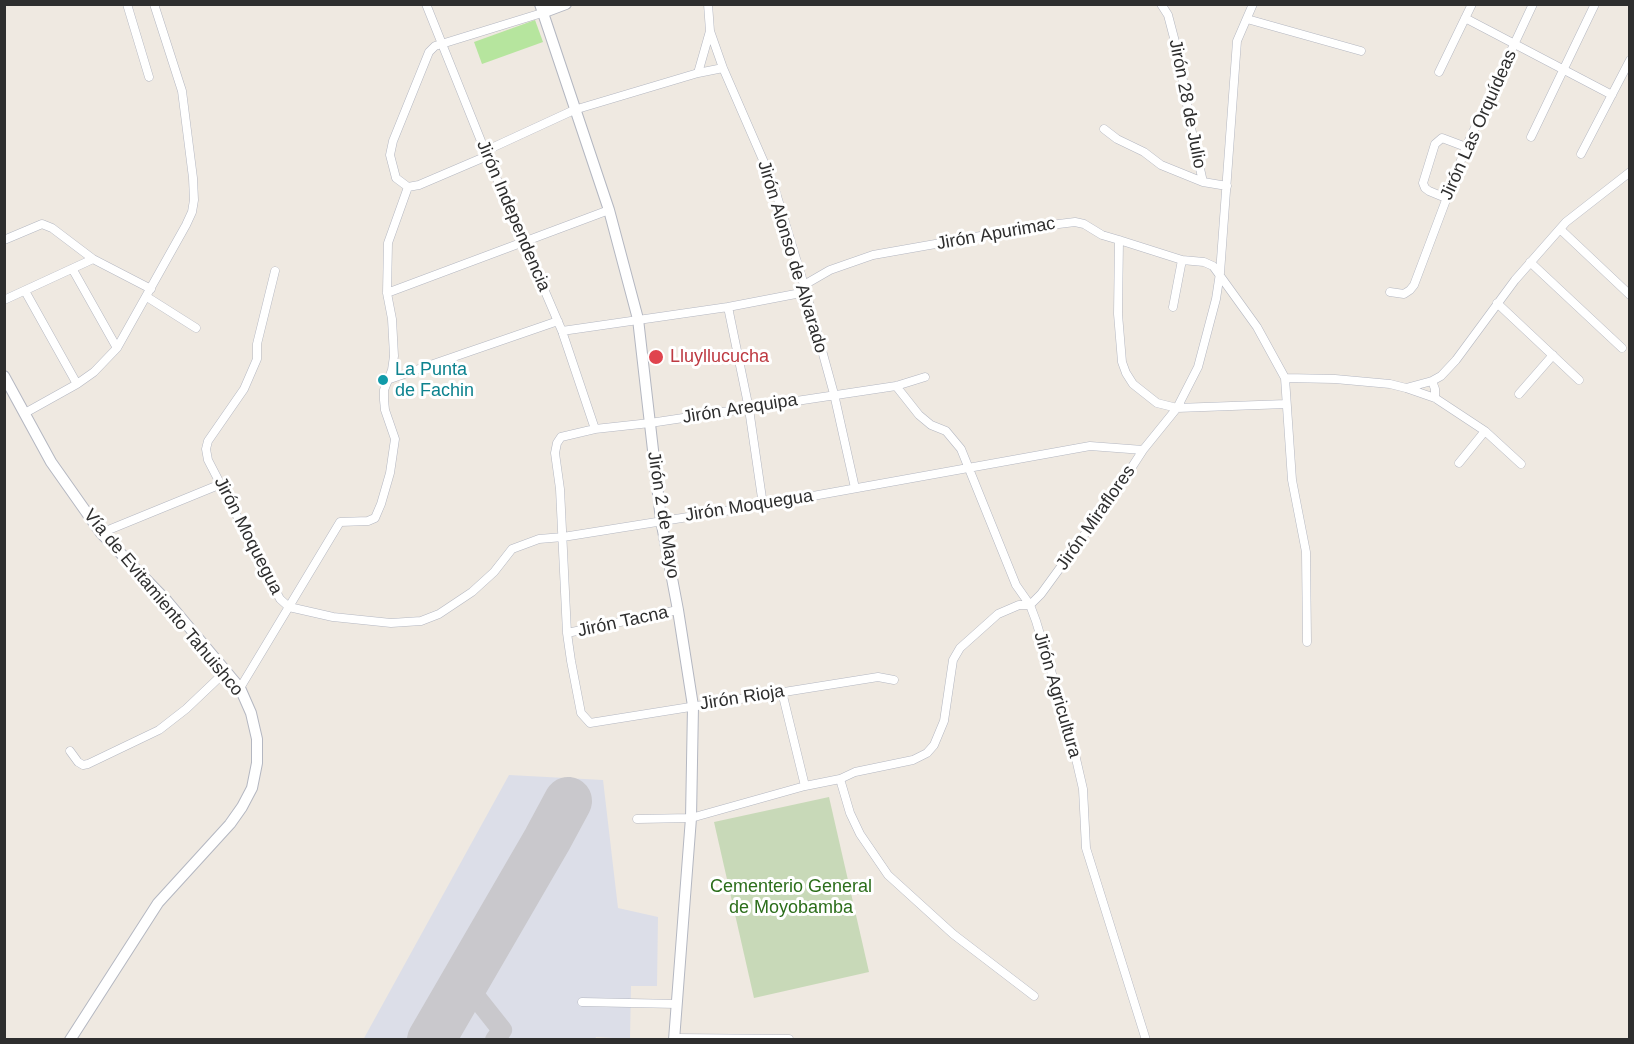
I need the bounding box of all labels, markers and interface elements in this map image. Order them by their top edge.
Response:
street label: Jirón 28 de Julio [1164,38,1210,170]
street label: Jirón Las Orquídeas [1436,47,1522,203]
street label: Jirón Independencia [471,137,555,295]
street label: Jirón Alonso de Alvarado [752,158,832,356]
street label: Jirón Apurimac [935,213,1057,255]
place label: Lluyllucucha [670,346,769,368]
marker: Lluyllucucha [647,348,665,366]
place label: La Punta de Fachin [395,359,474,401]
marker: La Punta de Fachin [376,373,390,387]
street label: Jirón Arequipa [681,389,799,429]
street label: Jirón 2 de Mayo [642,450,684,580]
street label: Jirón Miraflores [1052,461,1140,575]
street label: Jirón Moquegua [209,474,287,598]
street label: Jirón Moquegua [684,485,814,527]
street label: Vía de Evitamiento Tahuishco [79,505,247,701]
street label: Jirón Tacna [576,602,670,642]
street label: Jirón Agricultura [1029,630,1085,760]
street label: Jirón Rioja [698,681,786,715]
park label: Cementerio General de Moyobamba [710,876,872,918]

